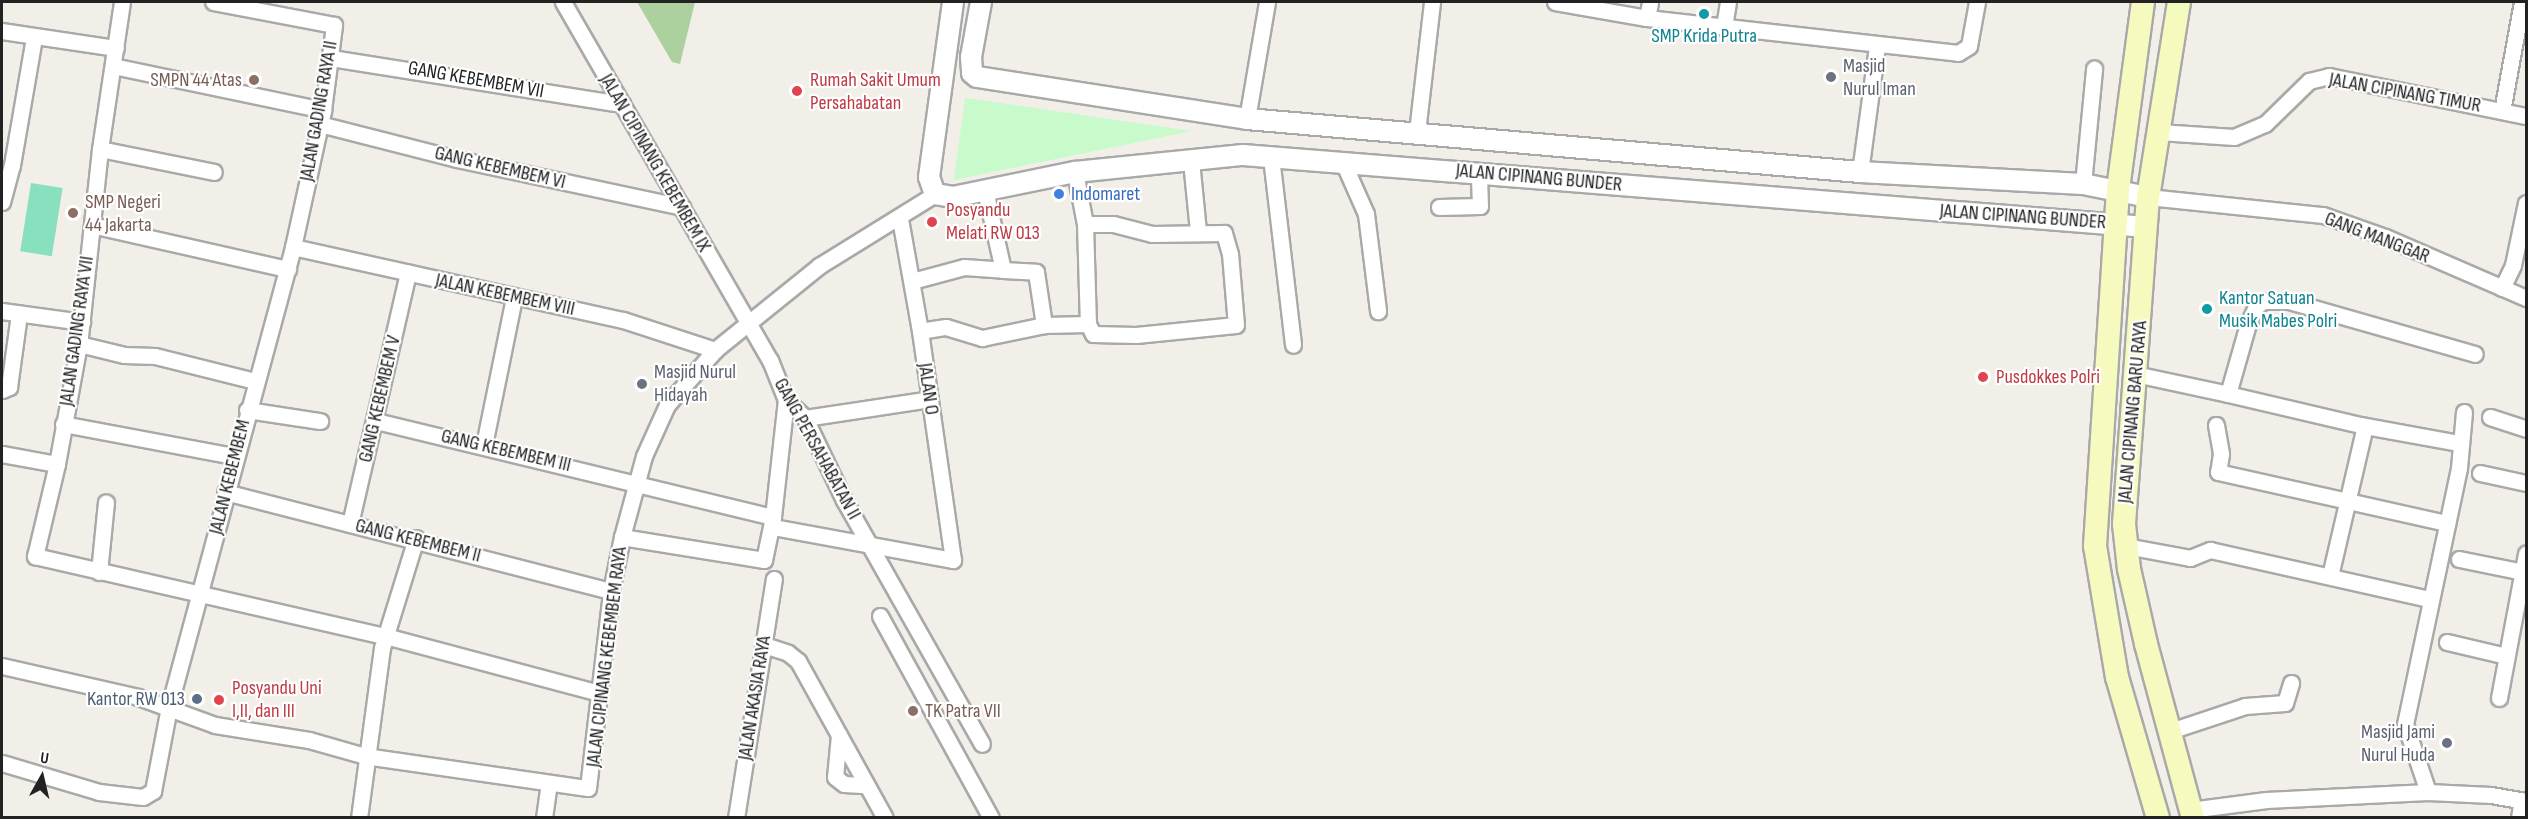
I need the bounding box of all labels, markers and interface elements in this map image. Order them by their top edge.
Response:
marker: SMP Krida Putra [1697,7,1711,21]
place label: SMP Krida Putra [1651,24,1757,48]
street label: JALAN GADING RAYA II [295,39,343,183]
place label: Masjid Nurul Iman [1843,54,1916,101]
street label: GANG KEBEMBEM VII [406,56,546,104]
place label: SMPN 44 Atas [150,68,242,92]
place label: Rumah Sakit Umum Persahabatan [810,68,941,115]
street label: JALAN CIPINANG TIMUR [2327,68,2483,118]
street label: JALAN CIPINANG KEBEMBEM IX [594,70,716,256]
marker: Masjid Nurul Iman [1824,70,1838,84]
marker: SMPN 44 Atas [247,73,261,87]
marker: Rumah Sakit Umum Persahabatan [788,82,806,100]
street label: GANG KEBEMBEM VI [432,141,568,195]
street label: JALAN CIPINANG BUNDER [1455,159,1623,197]
place label: Indomaret [1071,182,1140,206]
marker: Indomaret [1052,187,1066,201]
place label: SMP Negeri 44 Jakarta [85,190,161,237]
place label: Posyandu Melati RW 013 [946,198,1040,245]
street label: JALAN CIPINANG BUNDER [1939,199,2107,235]
marker: SMP Negeri 44 Jakarta [66,206,80,220]
street label: GANG MANGGAR [2321,207,2433,269]
marker: Posyandu Melati RW 013 [923,213,941,231]
street label: JALAN GADING RAYA VII [55,254,99,408]
street label: JALAN KEBEMBEM VIII [433,269,577,321]
place label: Kantor Satuan Musik Mabes Polri [2219,286,2337,333]
marker: Kantor Satuan Musik Mabes Polri [2200,302,2214,316]
street label: JALAN CIPINANG BARU RAYA [2113,320,2153,504]
street label: GANG KEBEMBEM V [354,333,406,465]
place label: Masjid Nurul Hidayah [654,360,736,407]
street label: JALAN O [912,362,944,416]
place label: Pusdokkes Polri [1996,365,2100,389]
marker: Pusdokkes Polri [1974,368,1992,386]
street label: GANG PERSAHABATAN II [768,374,866,524]
marker: Masjid Nurul Hidayah [635,377,649,391]
street label: JALAN KEBEMBEM [204,417,256,537]
street label: GANG KEBEMBEM III [439,424,573,478]
street label: GANG KEBEMBEM II [353,514,483,568]
street label: JALAN CIPINANG KEBEMBEM RAYA [582,545,632,769]
street label: JALAN AKASIA RAYA [733,634,777,762]
place label: Posyandu Uni I,II, dan III [232,676,322,723]
place label: Kantor RW 013 [87,687,185,711]
marker: Posyandu Uni I,II, dan III [210,691,228,709]
marker: Kantor RW 013 [190,692,204,706]
place label: TK Patra VII [925,699,1001,723]
marker: TK Patra VII [906,704,920,718]
place label: Masjid Jami Nurul Huda [2361,720,2435,767]
marker: Masjid Jami Nurul Huda [2440,736,2454,750]
north arrow [12,747,72,807]
text: U [39,749,50,769]

